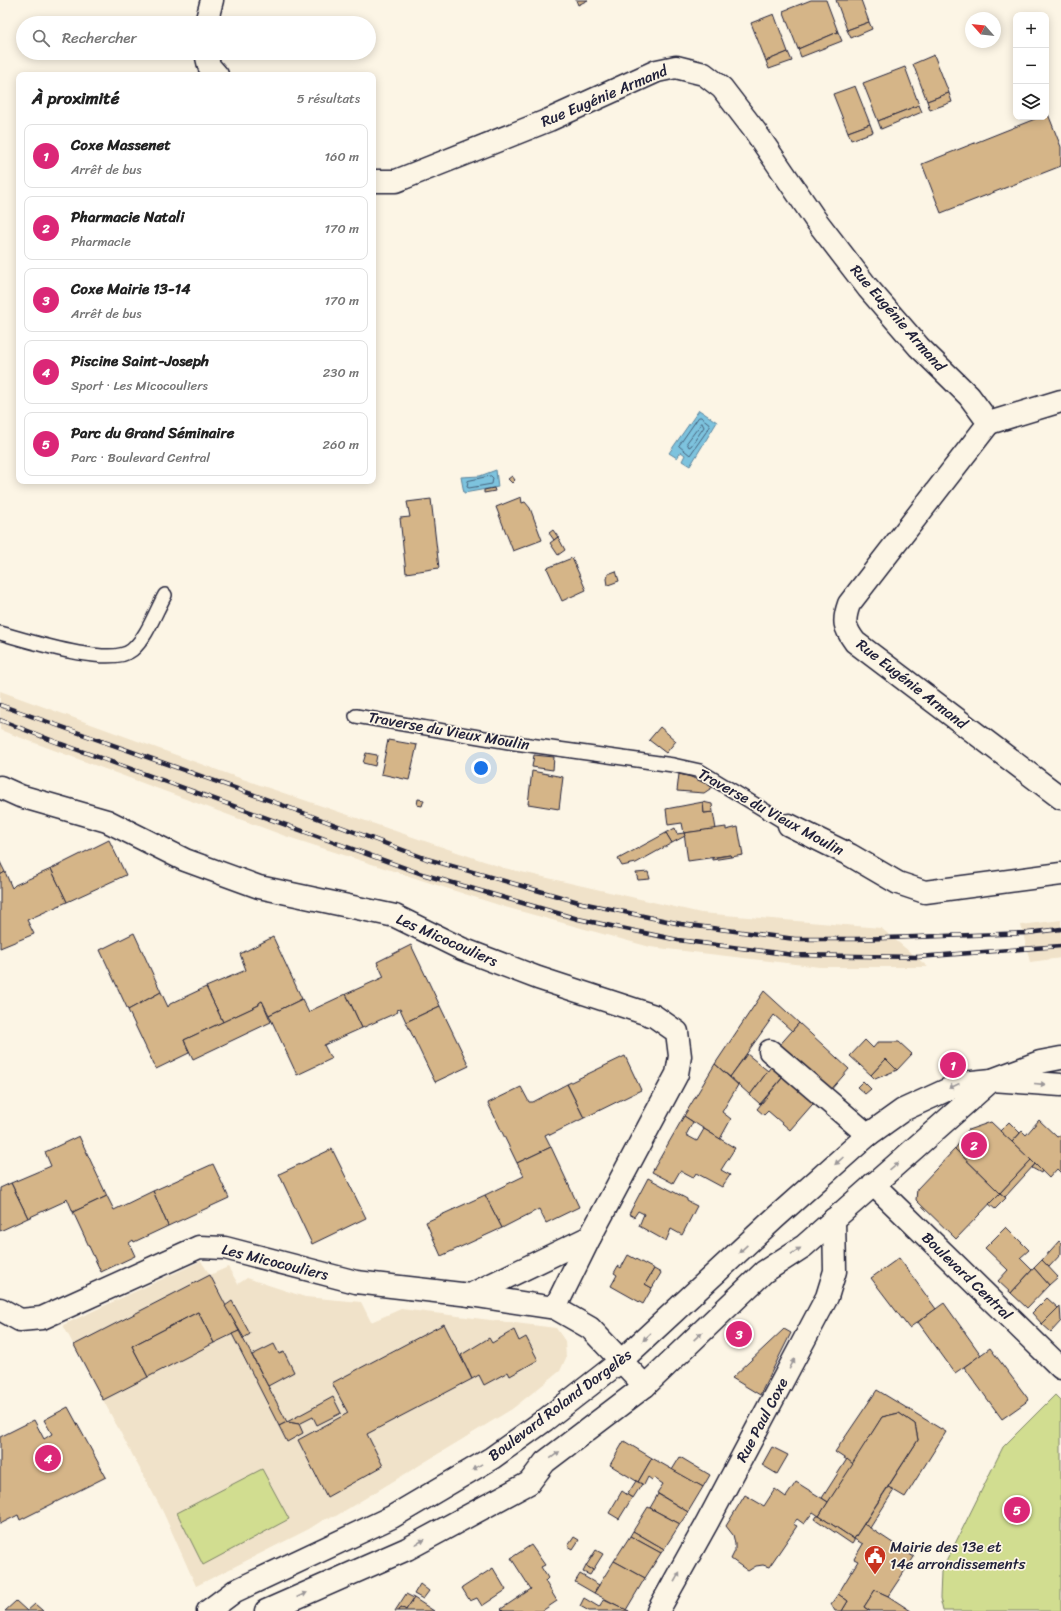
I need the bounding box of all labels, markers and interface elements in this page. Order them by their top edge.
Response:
north arrow [965,12,1001,48]
map controls [1013,12,1049,120]
button: + [1013,12,1049,48]
search box [16,16,376,60]
text: Rechercher [62,25,137,51]
icon: search [30,27,52,49]
button: − [1013,48,1049,84]
street label: Rue Eugénie Armand [537,57,672,134]
text: À proximité [32,83,119,113]
button: layers [1013,84,1049,120]
text: 5 résultats [297,87,360,110]
text: Coxe Massenet [71,132,171,158]
text: 1 [43,145,49,168]
text: 160 m [324,145,359,168]
text: Arrêt de bus [71,158,142,181]
text: Pharmacie Natali [71,204,184,230]
text: 2 [42,217,50,240]
text: 170 m [324,217,359,240]
text: Pharmacie [71,230,131,253]
street label: Rue Eugénie Armand [844,258,953,378]
text: Coxe Mairie 13-14 [71,276,191,302]
text: 3 [42,289,50,312]
text: 170 m [324,289,359,312]
text: Arrêt de bus [71,302,142,325]
text: Piscine Saint-Joseph [71,348,209,374]
text: 4 [42,361,50,384]
text: 230 m [323,361,359,384]
text: Sport · Les Micocouliers [71,374,208,397]
text: Parc du Grand Séminaire [71,420,234,446]
text: 5 [42,433,50,456]
text: 260 m [323,433,359,456]
text: Parc · Boulevard Central [71,446,210,469]
street label: Rue Eugénie Armand [851,632,974,737]
street label: Traverse du Vieux Moulin [366,704,532,758]
your location [471,758,491,778]
street label: Traverse du Vieux Moulin [693,761,849,863]
street label: Les Micocouliers [392,906,503,974]
pin: 1 [940,1050,966,1080]
one-way arrow [1034,1081,1046,1087]
one-way arrow [948,1083,960,1090]
pin: 2 [961,1130,987,1160]
one-way arrow [834,1157,844,1166]
one-way arrow [889,1161,900,1170]
street label: Boulevard Central [915,1226,1019,1327]
street label: Les Micocouliers [219,1236,332,1288]
one-way arrow [738,1244,748,1253]
one-way arrow [791,1247,801,1255]
pin: 3 [726,1319,752,1349]
one-way arrow [693,1331,703,1341]
one-way arrow [643,1332,652,1341]
street label: Boulevard Roland Dorgelès [483,1342,638,1468]
one-way arrow [789,1358,795,1370]
street label: Rue Paul Coxe [729,1373,795,1467]
pin: 4 [35,1443,61,1473]
one-way arrow [550,1450,561,1459]
one-way arrow [471,1463,483,1470]
pin: 5 [1004,1495,1030,1525]
place label: Mairie des 13e et 14e arrondissements [890,1534,1026,1577]
one-way arrow [414,1538,426,1545]
public building icon: Mairie des 13e et 14e arrondissements [862,1543,888,1576]
one-way arrow [674,1571,681,1583]
one-way arrow [296,1592,307,1598]

